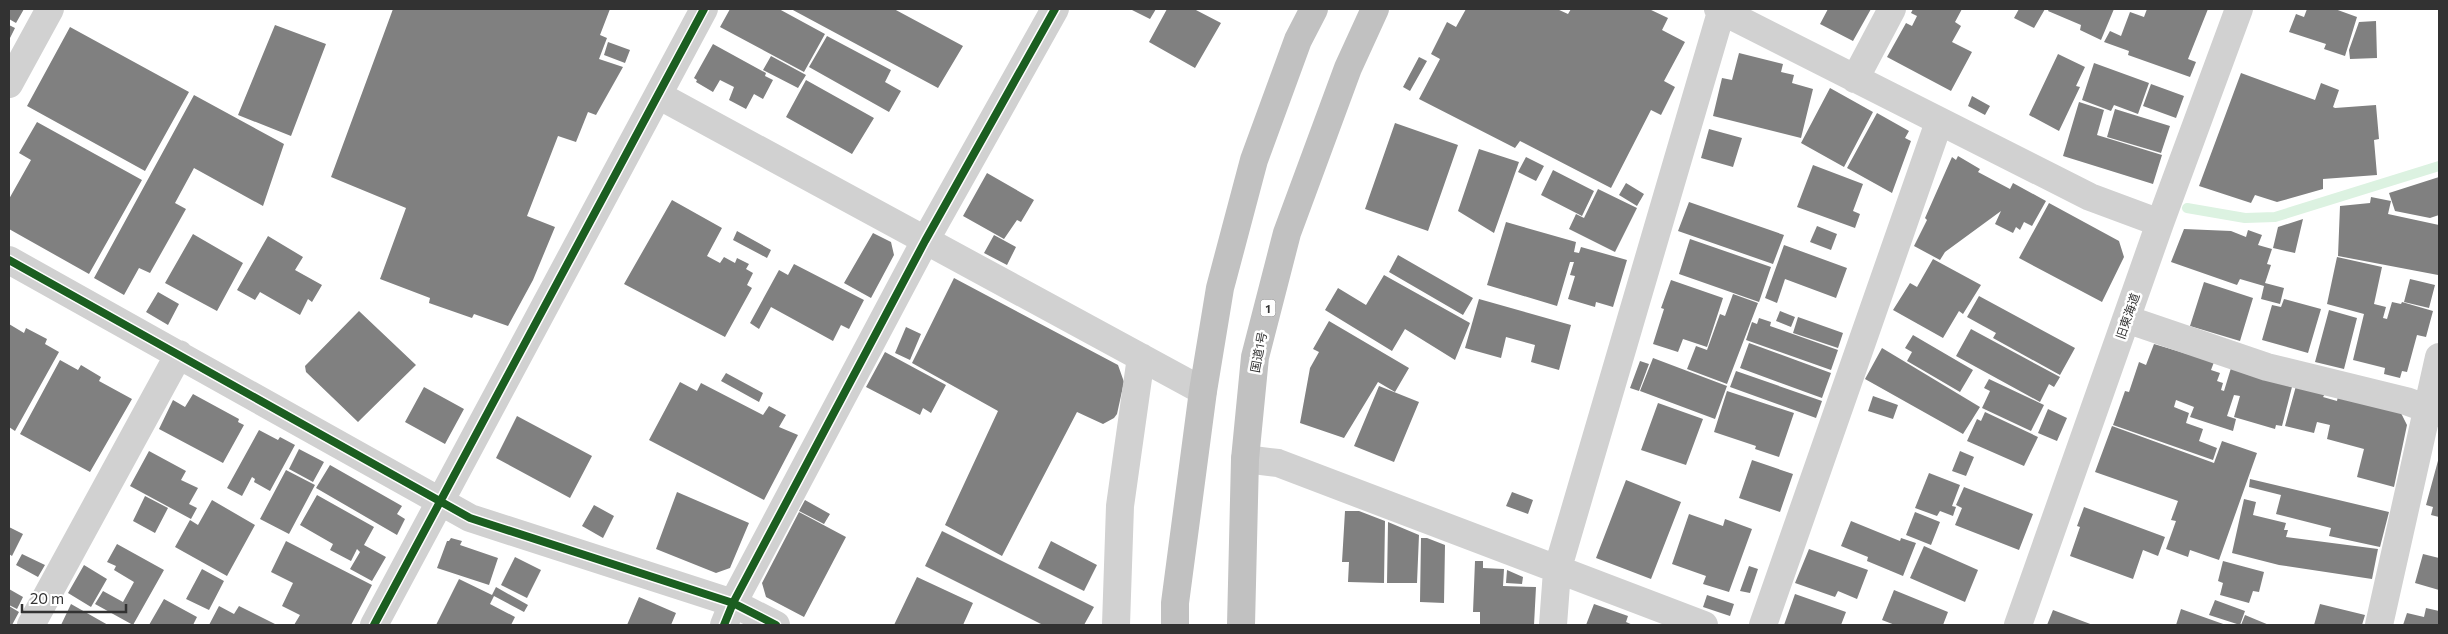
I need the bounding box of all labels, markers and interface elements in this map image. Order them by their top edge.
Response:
street label: 旧東海道 [2113,291,2141,341]
road number: 1 [1260,300,1276,316]
street label: 国道1号 [1247,330,1269,374]
scale bar [22,582,126,614]
text: 20 m [30,589,64,607]

